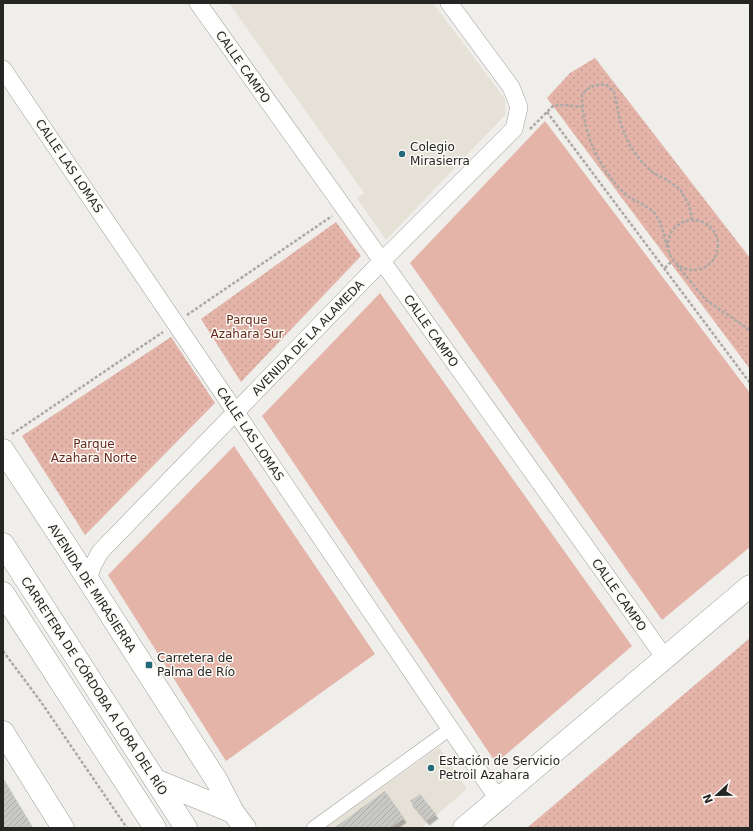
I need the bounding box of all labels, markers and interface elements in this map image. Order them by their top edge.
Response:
street label: CALLE CAMPO [213,28,273,106]
street label: CALLE LAS LOMAS [32,117,106,215]
place label: Colegio Mirasierra [410,140,470,168]
marker: Colegio Mirasierra [397,149,407,159]
street label: AVENIDA DE LA ALAMEDA [249,277,367,399]
street label: CALLE CAMPO [401,292,461,370]
park label: Parque Azahara Sur [210,313,284,341]
street label: CALLE LAS LOMAS [213,385,287,483]
park label: Parque Azahara Norte [51,437,137,465]
street label: AVENIDA DE MIRASIERRA [45,521,139,656]
street label: CALLE CAMPO [589,556,649,634]
street label: CARRETERA DE CÓRDOBA A LORA DEL RÍO [18,574,171,798]
place label: Carretera de Palma de Río [157,651,235,679]
marker: Carretera de Palma de Río [144,660,154,670]
place label: Estación de Servicio Petroil Azahara [439,754,560,782]
marker: Estación de Servicio Petroil Azahara [426,763,436,773]
north arrow [697,775,737,815]
text: N [700,792,716,805]

